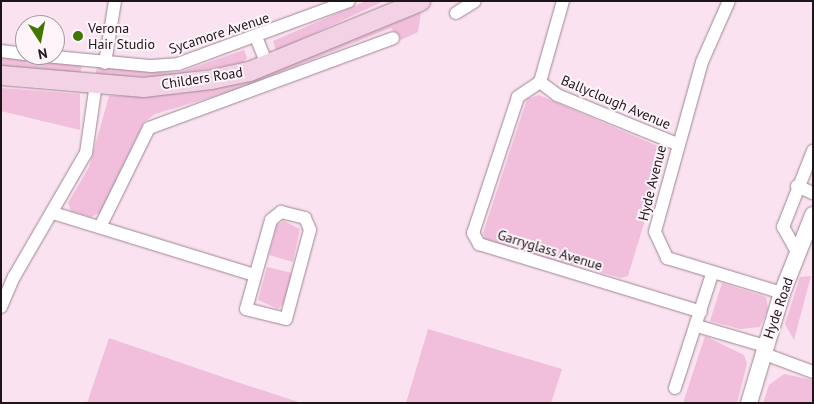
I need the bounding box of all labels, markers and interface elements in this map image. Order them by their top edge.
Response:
street label: Sycamore Avenue [166,9,272,57]
north arrow [15,15,65,65]
place label: Verona Hair Studio [88,20,155,52]
marker: Verona Hair Studio [72,30,84,42]
text: N [36,44,49,63]
street label: Childers Road [160,63,244,93]
street label: Ballyclough Avenue [559,71,673,133]
street label: Hyde Avenue [634,143,670,223]
street label: Garryglass Avenue [495,226,605,274]
street label: Hyde Road [760,275,796,341]

